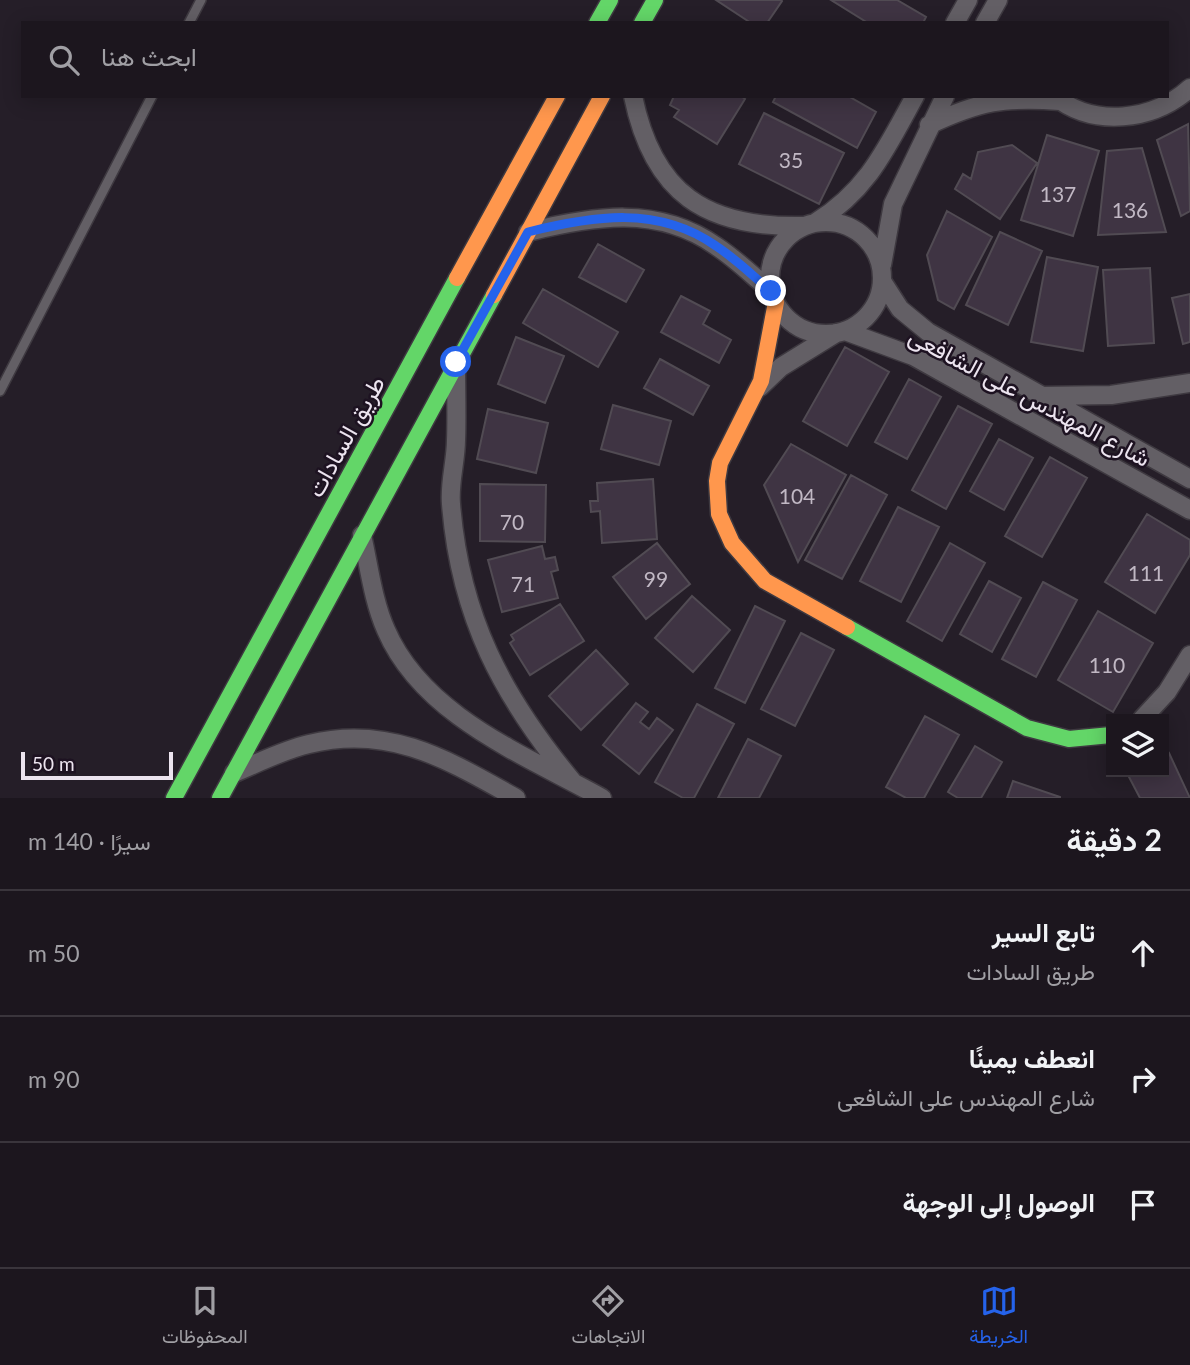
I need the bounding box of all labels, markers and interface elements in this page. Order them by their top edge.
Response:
search box [21,21,1169,98]
text: ابحث هنا [101,40,197,72]
icon: search [45,41,83,79]
house number: 35 [779,147,803,172]
house number: 137 [1040,181,1076,206]
house number: 136 [1112,197,1148,222]
route end [755,275,786,306]
street label: شارع المهندس على الشافعى [903,320,1156,475]
route start [440,346,471,377]
street label: طريق السادات [300,370,392,503]
house number: 104 [779,483,815,508]
house number: 70 [500,509,524,534]
house number: 111 [1128,560,1164,585]
house number: 99 [644,566,668,591]
house number: 71 [511,571,535,596]
house number: 110 [1089,652,1125,677]
map controls [1106,714,1169,777]
button: layers [1106,714,1169,777]
scale bar [21,749,173,781]
text: 50 m [32,752,75,775]
text: 2 دقيقة [1067,821,1162,857]
text: سيرًا · 140 m [28,827,151,855]
text: تابع السير [992,916,1095,948]
icon: ahead [1124,934,1162,972]
text: 50 m [28,939,80,967]
text: طريق السادات [966,957,1095,985]
text: انعطف يمينًا [969,1042,1095,1074]
icon: right [1124,1060,1162,1098]
text: 90 m [28,1065,80,1093]
text: شارع المهندس على الشافعى [837,1083,1095,1111]
text: الوصول إلى الوجهة [903,1186,1095,1218]
icon: arrive [1124,1186,1162,1224]
tab: المحفوظات [162,1282,248,1353]
tab: الاتجاهات [572,1282,645,1353]
tab: الخريطة [969,1282,1028,1353]

